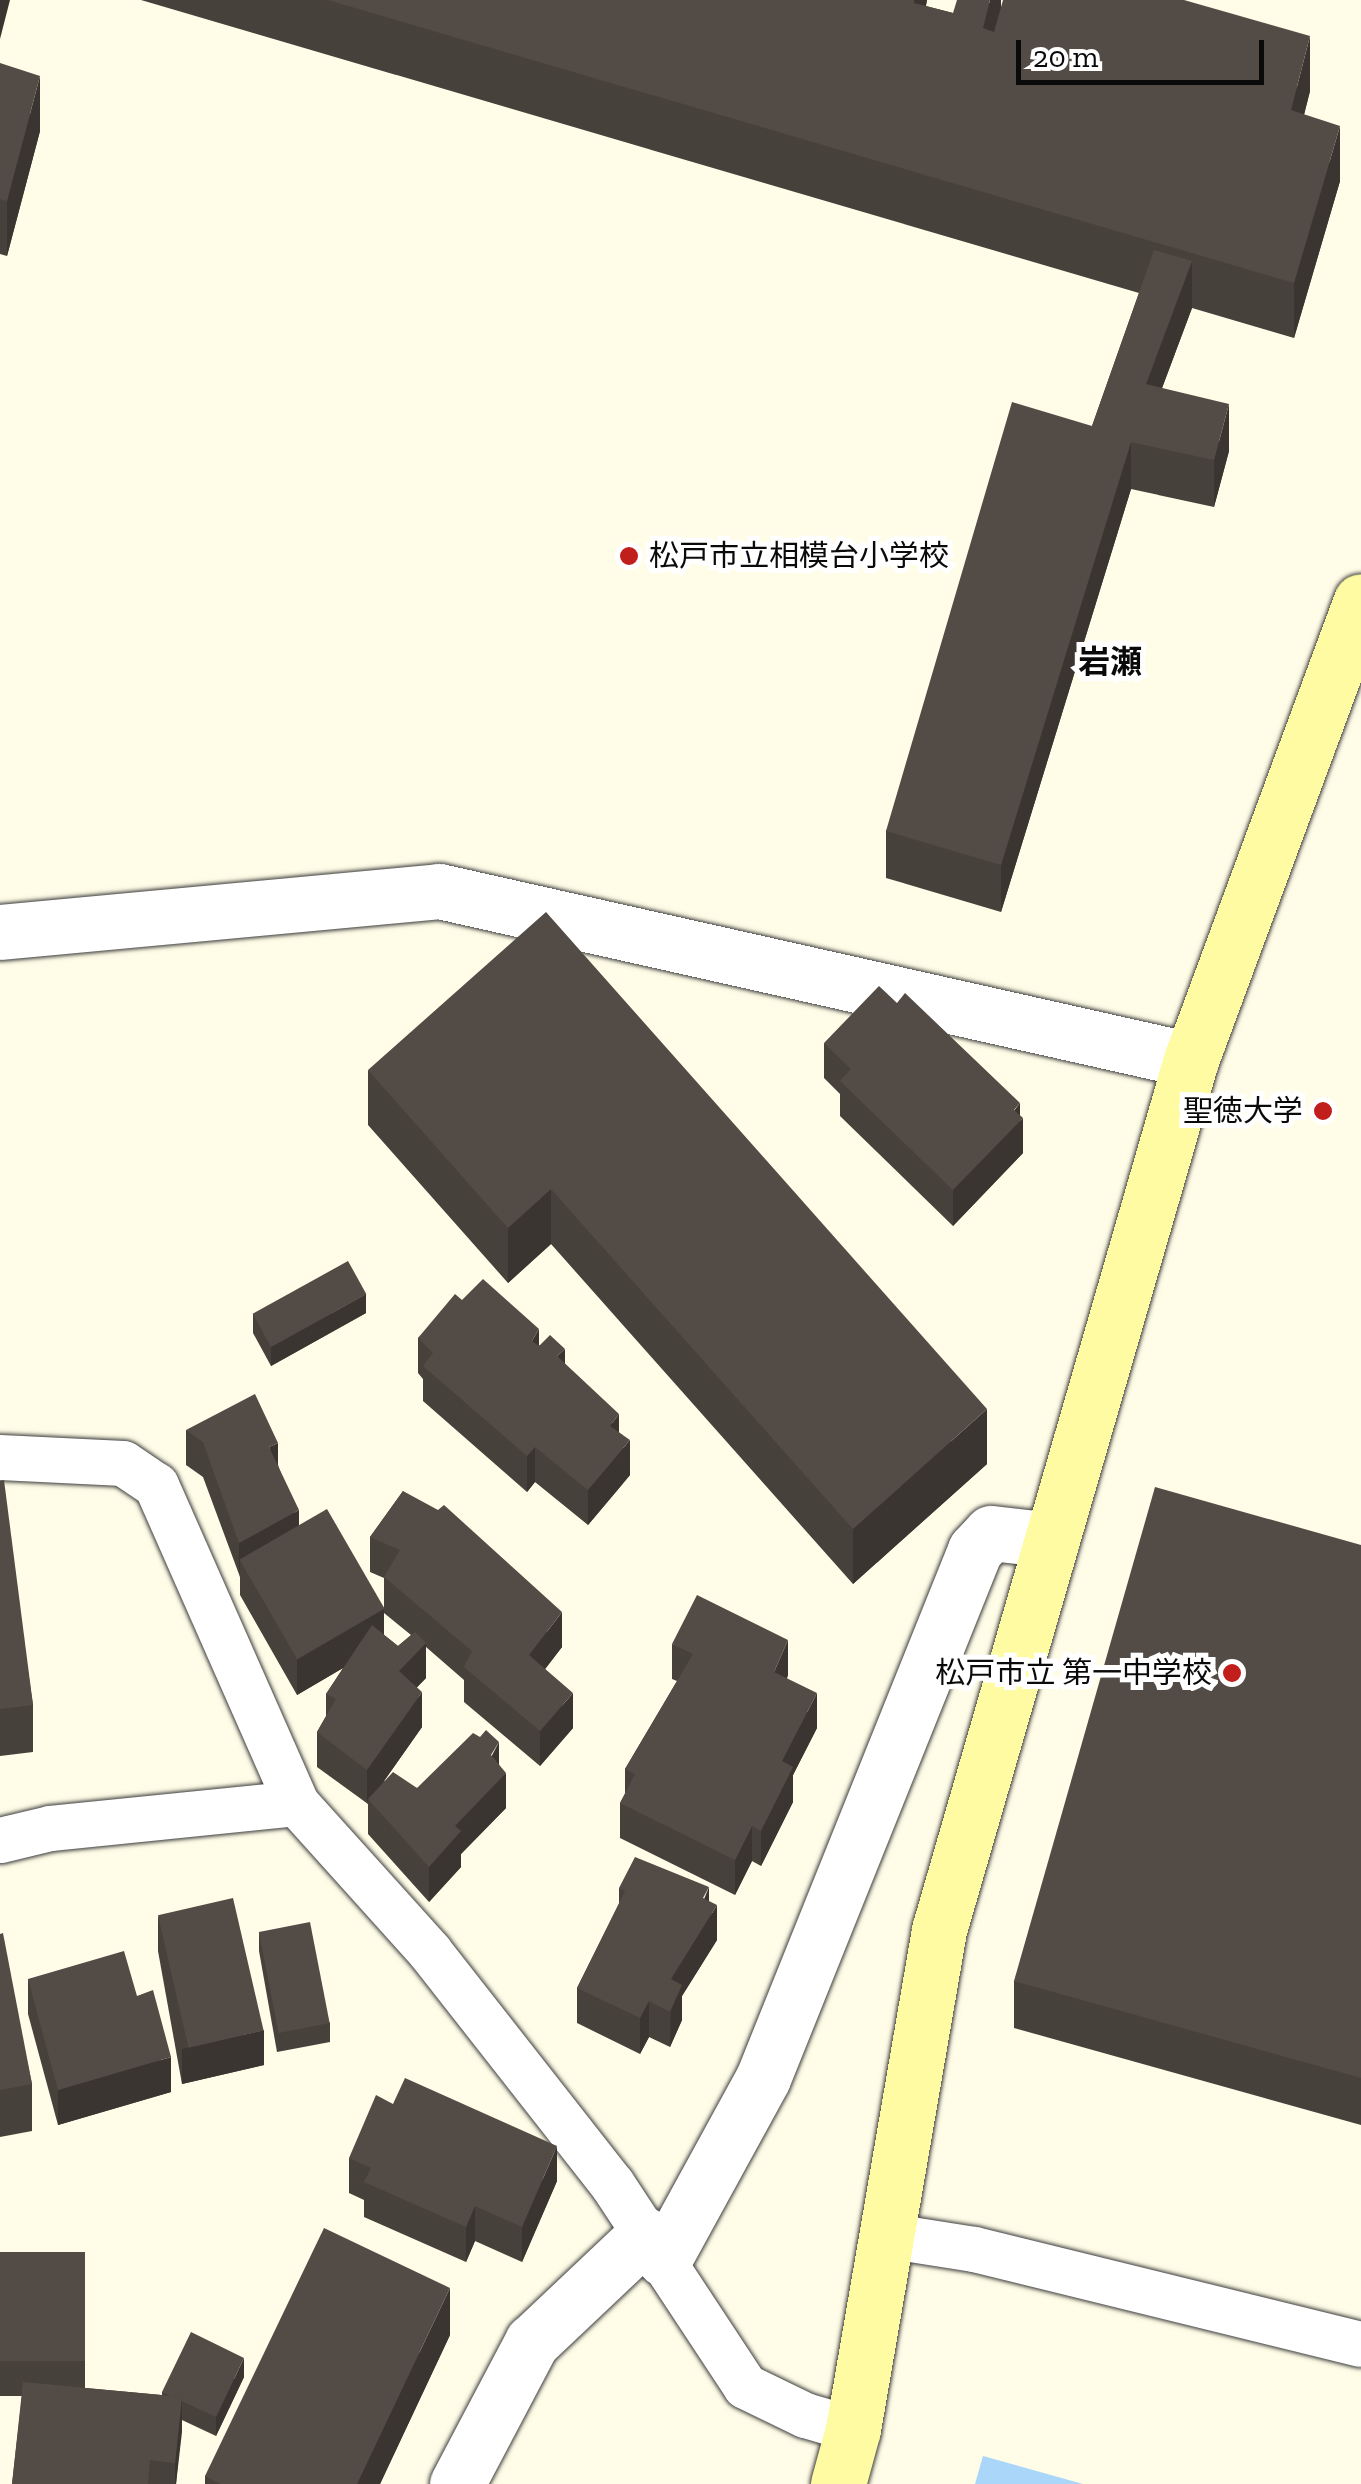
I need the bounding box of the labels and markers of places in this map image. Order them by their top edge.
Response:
place label: 松戸市立相模台小学校 [649,538,949,574]
marker: 松戸市立相模台小学校 [618,545,640,567]
place label: 聖徳大学 [1183,1093,1303,1129]
marker: 聖徳大学 [1312,1100,1334,1122]
place label: 松戸市立 第一中学校 [935,1655,1212,1691]
marker: 松戸市立 第一中学校 [1221,1662,1243,1684]

